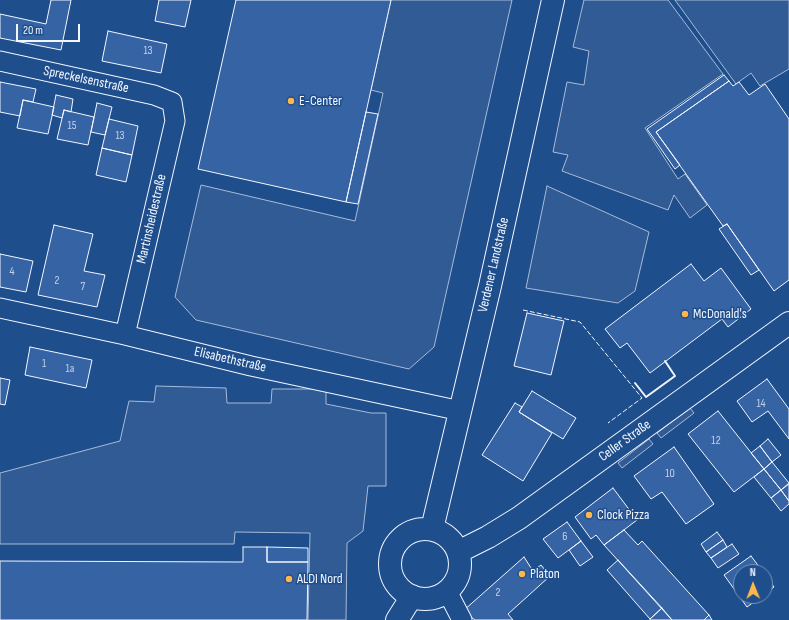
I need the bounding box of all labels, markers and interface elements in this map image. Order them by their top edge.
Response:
scale bar [18,16,82,42]
text: 20 m [23,23,43,38]
house number: 13 [143,44,153,58]
street label: Spreckelsenstraße [42,63,130,97]
place label: E-Center [299,93,342,109]
marker: E-Center [286,96,296,106]
house number: 15 [67,119,77,133]
house number: 13 [115,129,125,143]
street label: Martinsheidestraße [134,173,170,265]
street label: Verdener Landstraße [475,216,513,314]
house number: 4 [9,265,15,279]
house number: 2 [55,274,59,288]
house number: 7 [81,280,85,294]
place label: McDonald's [693,306,747,322]
marker: McDonald's [680,309,690,319]
street label: Elisabethstraße [192,344,268,376]
house number: 1 [42,357,46,371]
house number: 1a [66,362,74,376]
house number: 14 [756,397,766,411]
street label: Celler Straße [596,416,654,466]
house number: 12 [711,434,721,448]
house number: 10 [665,467,675,481]
place label: Clock Pizza [597,507,649,523]
marker: Clock Pizza [584,510,594,520]
house number: 6 [562,530,568,544]
north arrow [733,564,773,604]
place label: Platon [530,566,560,582]
text: N [750,566,756,579]
marker: Platon [517,569,527,579]
place label: ALDI Nord [297,571,343,587]
marker: ALDI Nord [284,574,294,584]
house number: 2 [496,586,500,600]

